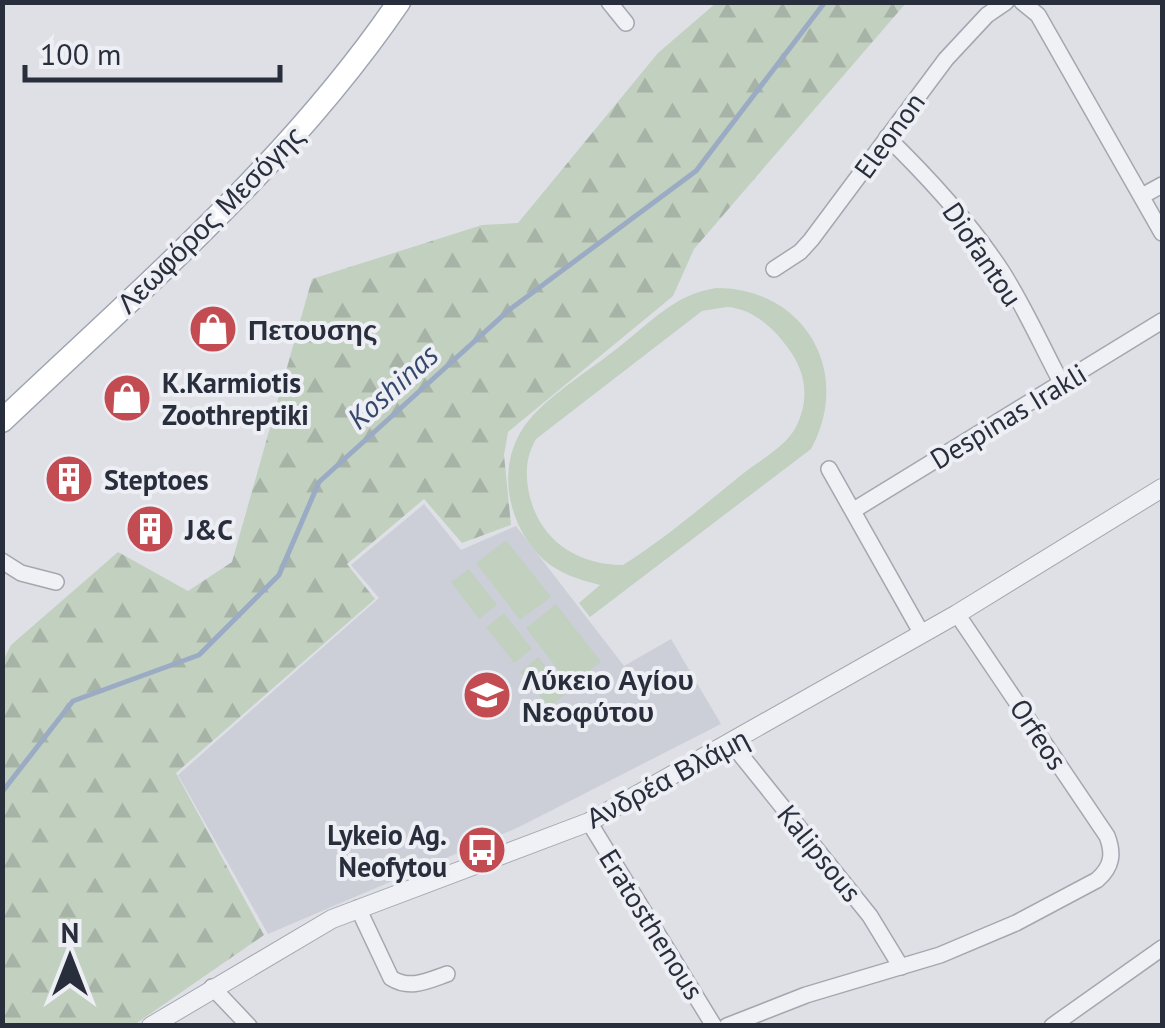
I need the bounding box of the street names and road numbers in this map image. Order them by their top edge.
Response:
street label: Eleonon [845,85,933,185]
street label: Λεωφόρος Μεσόγης [108,117,312,321]
street label: Diofantou [935,195,1031,313]
street label: Despinas Irakli [923,355,1093,477]
street label: Orfeos [1002,691,1076,777]
street label: Ανδρέα Βλάμη [579,720,755,836]
street label: Kalipsous [770,797,870,909]
street label: Eratosthenous [591,842,713,1006]

